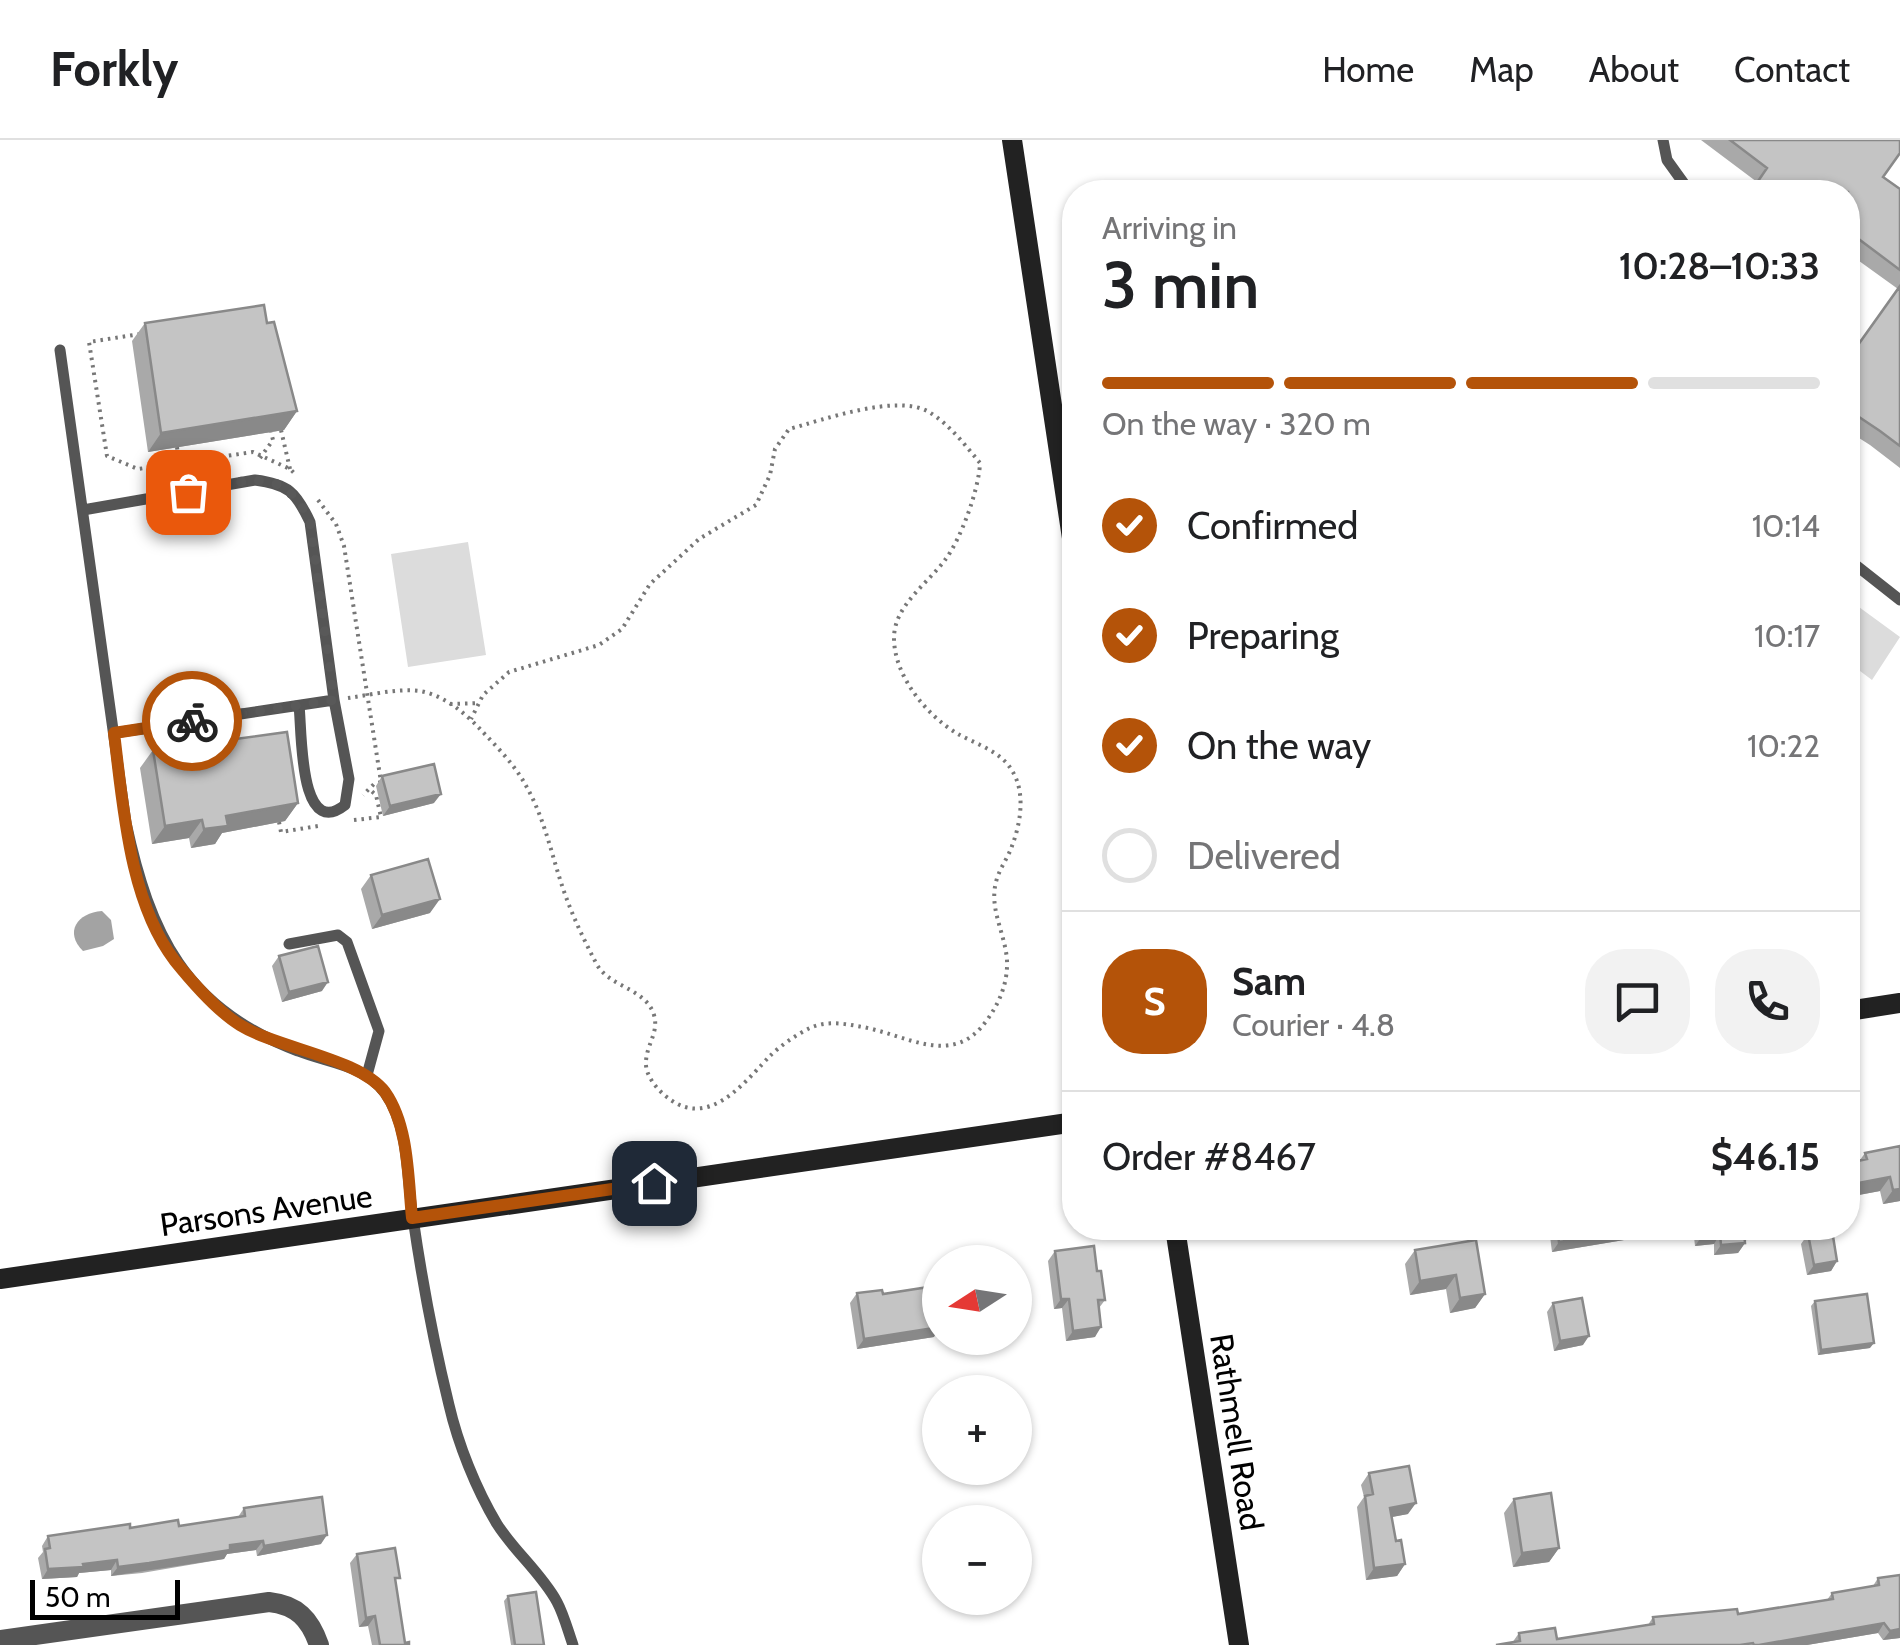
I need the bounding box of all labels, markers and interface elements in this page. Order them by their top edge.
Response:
text: Forkly [50,40,178,98]
text: Home [1322,48,1414,91]
text: Map [1469,48,1534,91]
text: About [1589,48,1679,91]
text: Contact [1734,48,1850,91]
text: Arriving in [1102,208,1237,247]
text: 10:28–10:33 [1619,242,1820,289]
text: 3 min [1102,245,1259,324]
text: On the way · 320 m [1102,404,1371,443]
pin [146,450,231,535]
icon: bag [161,465,216,520]
icon: check [1102,498,1157,553]
text: Confirmed [1187,502,1358,549]
text: 10:14 [1752,506,1820,545]
icon: check [1102,608,1157,663]
text: Preparing [1187,612,1339,659]
text: 10:17 [1754,616,1820,655]
courier [142,671,242,771]
icon: bike [165,694,220,749]
icon: check [1102,718,1157,773]
text: On the way [1187,722,1371,769]
text: 10:22 [1747,726,1820,765]
text: Delivered [1187,832,1341,879]
button: chat [1585,949,1690,1054]
button: phone [1715,949,1820,1054]
text: Sam [1232,958,1306,1005]
text: S [1143,978,1166,1025]
text: Courier · 4.8 [1232,1005,1395,1044]
text: Order #8467 [1102,1133,1316,1180]
text: $46.15 [1711,1133,1820,1180]
pin [612,1141,697,1226]
icon: home [627,1156,682,1211]
street label: Parsons Avenue [157,1176,375,1244]
north arrow [922,1245,1032,1355]
map controls [922,1245,1032,1615]
street label: Rathmell Road [1202,1331,1272,1533]
button: + [922,1375,1032,1485]
button: − [922,1505,1032,1615]
scale bar [30,1575,180,1620]
text: 50 m [45,1580,111,1614]

